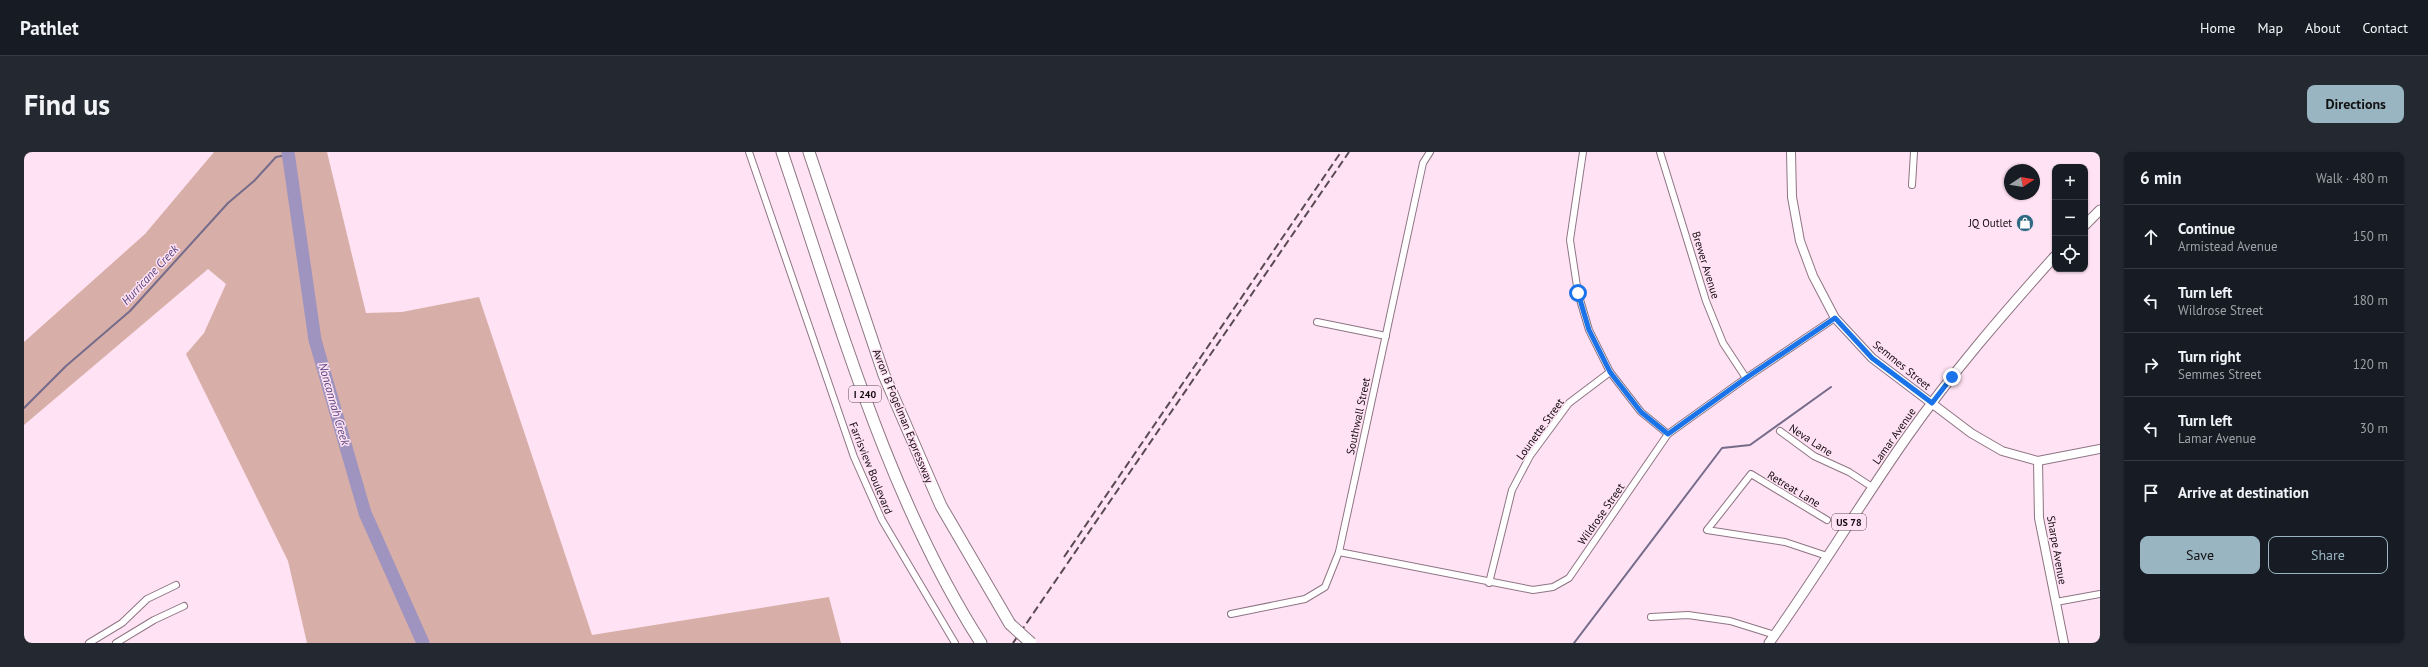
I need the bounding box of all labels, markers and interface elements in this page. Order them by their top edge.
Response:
text: Pathlet [20,16,79,40]
text: Home [2200,19,2235,37]
text: Map [2257,19,2283,37]
text: About [2305,19,2341,37]
text: Contact [2363,19,2408,37]
button: Directions [2307,85,2404,123]
text: Find us [24,86,110,123]
north arrow [2004,164,2040,200]
map controls [2052,164,2088,272]
button: + [2052,164,2088,200]
text: 6 min [2140,167,2181,189]
text: Walk · 480 m [2316,170,2388,187]
button: − [2052,200,2088,236]
shop icon: JQ Outlet [2015,213,2035,233]
place label: JQ Outlet [1968,216,2012,230]
text: Continue [2178,219,2235,238]
icon: ahead [2140,226,2162,248]
text: 150 m [2353,228,2388,245]
street label: Brewer Avenue [1689,230,1723,301]
button: locate [2052,236,2088,272]
text: Armistead Avenue [2178,238,2278,255]
water label: Hurricane Creek [118,241,182,308]
text: Turn left [2178,283,2232,302]
route start [1569,284,1587,302]
icon: left [2140,290,2162,312]
text: 180 m [2353,292,2388,309]
text: Wildrose Street [2178,302,2263,319]
street label: Semmes Street [1870,337,1934,393]
street label: Avron B Fogelman Expressway [870,347,937,486]
text: Turn right [2178,347,2241,366]
icon: right [2140,354,2162,376]
text: 120 m [2353,356,2388,373]
water label: Nonconnah Creek [316,361,354,447]
text: Semmes Street [2178,366,2261,383]
route end [1943,368,1961,386]
street label: Southwall Street [1343,376,1373,456]
road number: I 240 [849,386,881,402]
street label: Lounette Street [1513,395,1567,462]
street label: Lamar Avenue [1869,405,1919,467]
text: Turn left [2178,411,2232,430]
icon: left [2140,418,2162,440]
street label: Farrisview Boulevard [846,420,896,516]
text: 30 m [2360,420,2388,437]
street label: Neva Lane [1787,421,1836,459]
text: Lamar Avenue [2178,430,2256,447]
street label: Retreat Lane [1765,468,1823,510]
street label: Wildrose Street [1575,480,1628,548]
icon: arrive [2140,482,2162,504]
text: Arrive at destination [2178,483,2309,502]
road number: US 78 [1832,514,1866,530]
street label: Sharpe Avenue [2044,515,2070,586]
button: Save [2140,536,2260,574]
button: Share [2268,536,2388,574]

